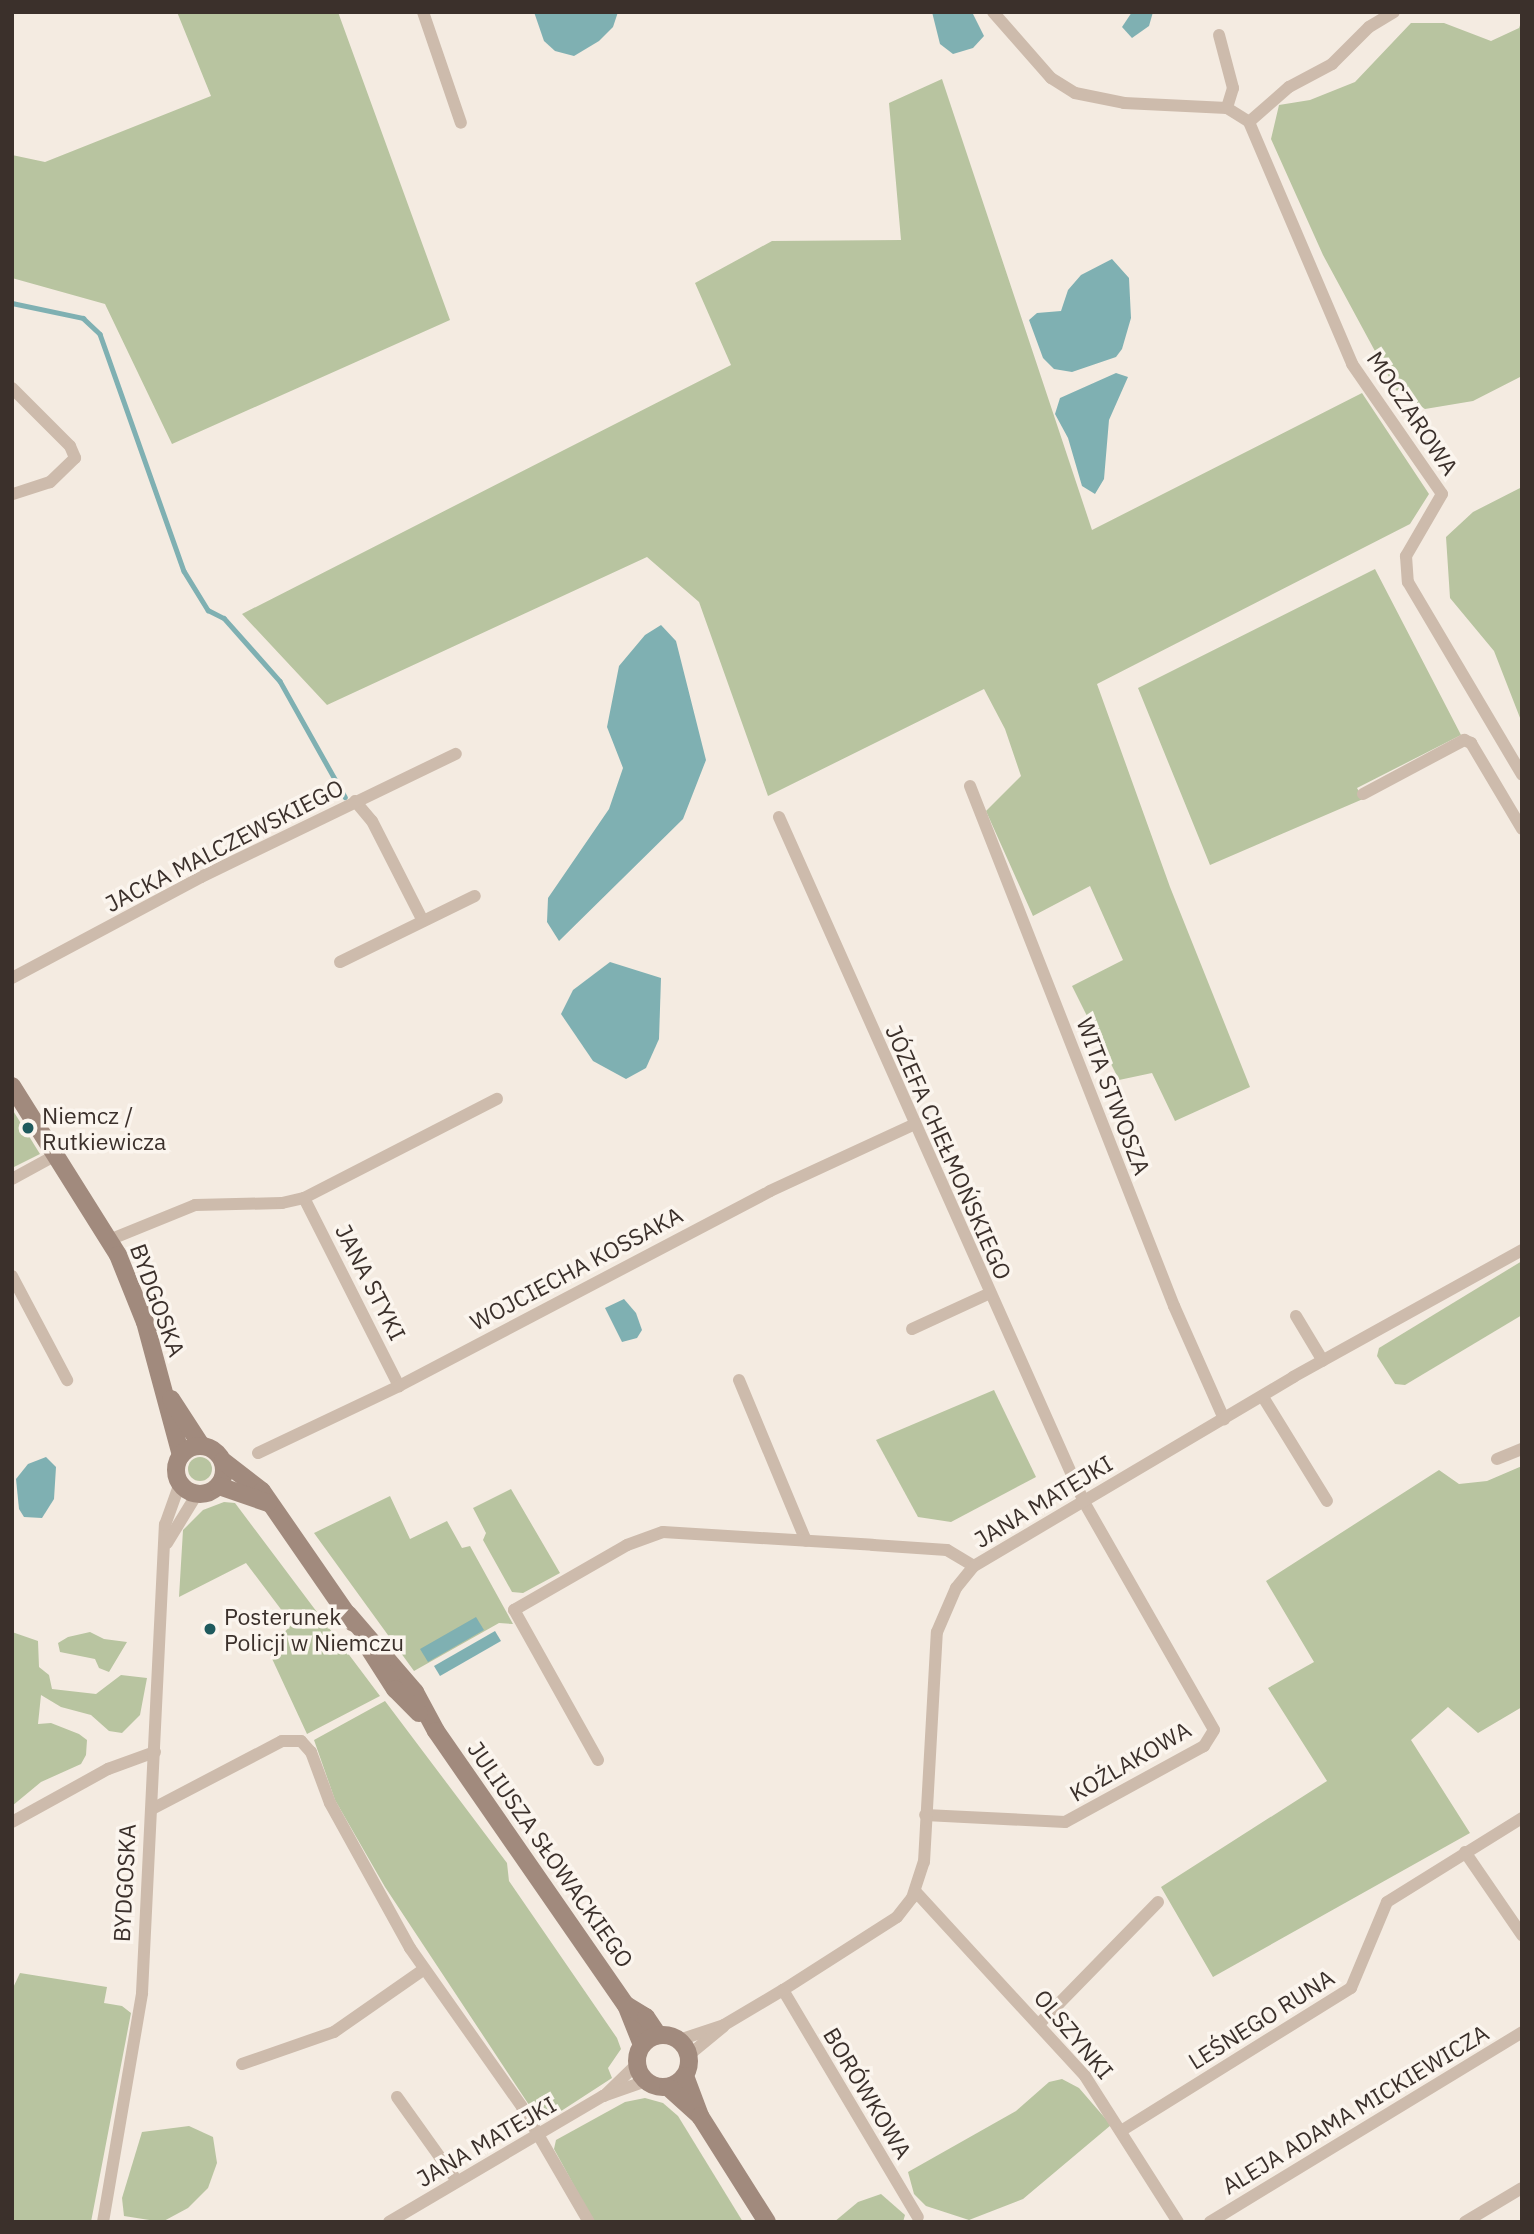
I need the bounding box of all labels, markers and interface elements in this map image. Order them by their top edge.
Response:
street label: MOCZAROWA [1362,346,1464,480]
street label: JACKA MALCZEWSKIEGO [100,773,348,917]
street label: WITA STWOSZA [1071,1013,1157,1179]
street label: JÓZEFA CHEŁMOŃSKIEGO [880,1020,1018,1284]
place label: Niemcz / Rutkiewicza [42,1101,166,1155]
marker: Niemcz / Rutkiewicza [20,1120,36,1136]
street label: WOJCIECHA KOSSAKA [465,1200,687,1336]
street label: JANA STYKI [330,1219,412,1345]
street label: BYDGOSKA [125,1240,191,1360]
street label: JANA MATEJKI [969,1449,1117,1553]
place label: Posterunek Policji w Niemczu [224,1602,404,1656]
marker: Posterunek Policji w Niemczu [202,1621,218,1637]
street label: KOŹLAKOWA [1064,1715,1196,1807]
street label: JULIUSZA SŁOWACKIEGO [462,1736,640,1972]
street label: BYDGOSKA [107,1823,141,1943]
street label: LEŚNEGO RUNA [1183,1963,1339,2075]
street label: OLSZYNKI [1029,1984,1119,2084]
street label: ALEJA ADAMA MICKIEWICZA [1217,2018,1493,2200]
street label: BORÓWKOWA [818,2022,918,2164]
street label: JANA MATEJKI [411,2090,561,2192]

